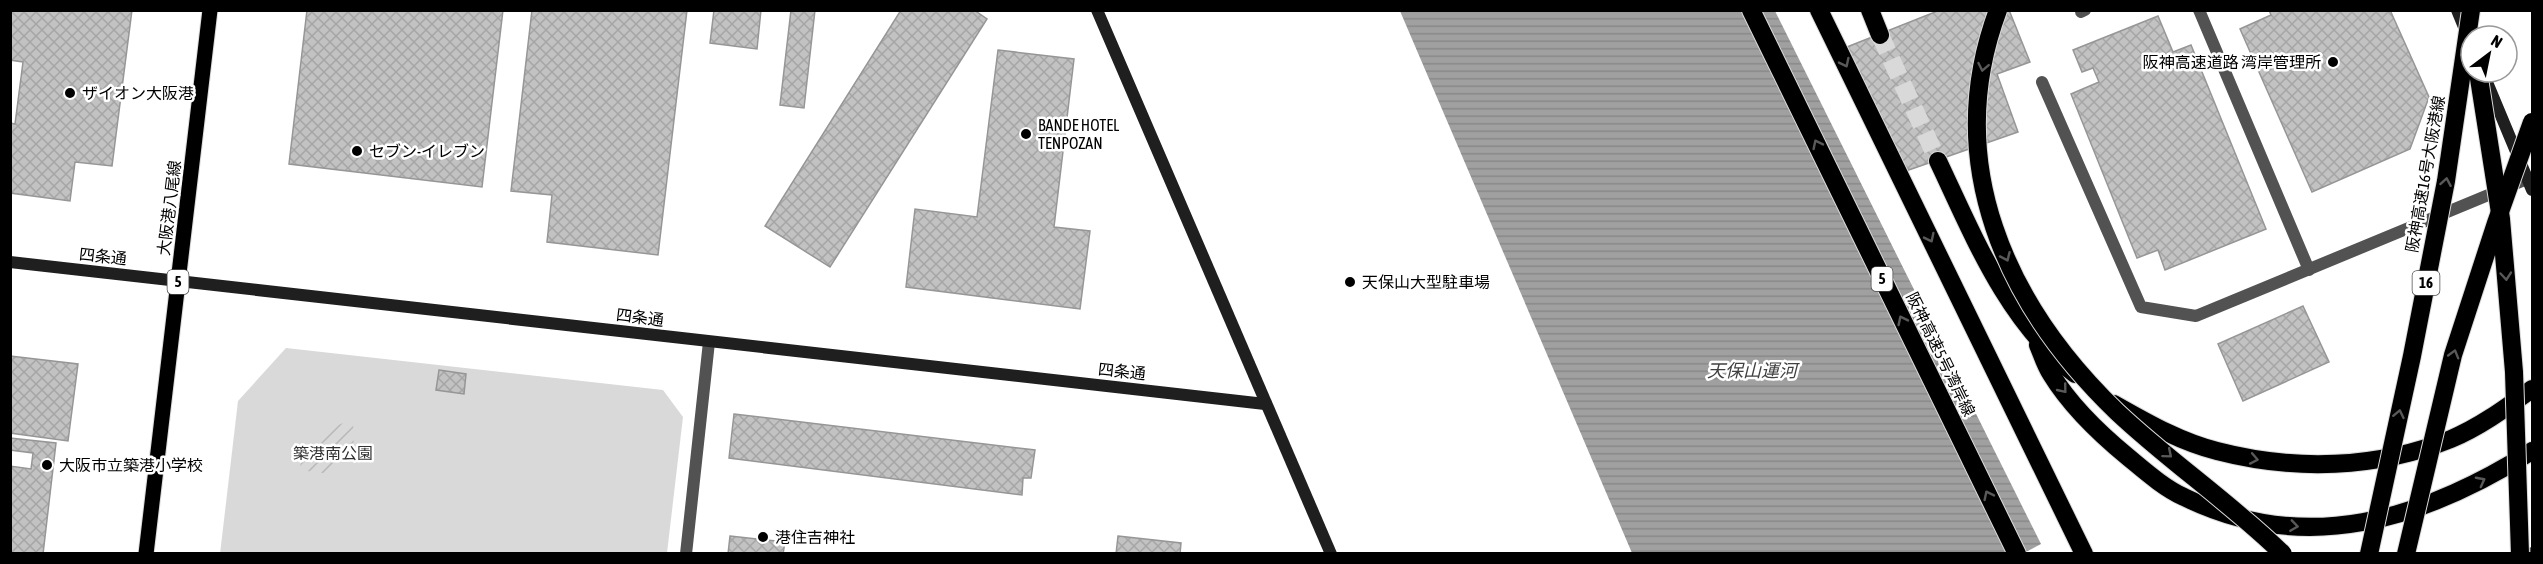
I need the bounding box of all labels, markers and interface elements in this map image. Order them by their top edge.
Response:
north arrow [2459,24,2519,84]
text: N [2488,31,2506,51]
place label: 阪神高速道路 湾岸管理所 [2143,53,2321,71]
marker: 阪神高速道路 湾岸管理所 [2326,55,2340,69]
one-way arrow [1838,57,1849,68]
one-way arrow [1977,62,1990,72]
place label: ザイオン大阪港 [82,84,194,102]
marker: ザイオン大阪港 [63,86,77,100]
street label: 阪神高速16号大阪港線 [2402,94,2448,254]
place label: BANDE HOTEL TENPOZAN [1038,116,1120,152]
marker: BANDE HOTEL TENPOZAN [1019,127,1033,141]
one-way arrow [1812,140,1824,151]
place label: セブン-イレブン [369,142,485,160]
marker: セブン-イレブン [350,144,364,158]
street label: 大阪港八尾線 [154,159,184,257]
one-way arrow [2439,177,2451,187]
one-way arrow [1923,232,1935,243]
street label: 四条通 [78,245,128,267]
one-way arrow [1999,251,2011,262]
road number: 5 [1872,267,1892,291]
road number: 5 [168,270,188,294]
road number: 16 [2412,271,2440,295]
one-way arrow [2499,271,2512,280]
place label: 天保山大型駐車場 [1362,273,1490,291]
marker: 天保山大型駐車場 [1343,275,1357,289]
street label: 阪神高速5号湾岸線 [1903,289,1979,419]
street label: 四条通 [615,305,665,329]
one-way arrow [1898,315,1910,326]
one-way arrow [2447,349,2459,360]
street label: 四条通 [1097,360,1147,382]
water label: 天保山運河 [1707,360,1800,381]
one-way arrow [2055,382,2066,393]
one-way arrow [2392,410,2405,420]
park label: 築港南公園 [293,444,373,462]
one-way arrow [2161,447,2172,458]
one-way arrow [2249,452,2259,465]
place label: 大阪市立築港小学校 [59,456,203,474]
marker: 大阪市立築港小学校 [40,458,54,472]
one-way arrow [2475,477,2485,488]
one-way arrow [1984,490,1995,501]
one-way arrow [2290,519,2299,532]
place label: 港住吉神社 [775,528,855,546]
marker: 港住吉神社 [756,530,770,544]

